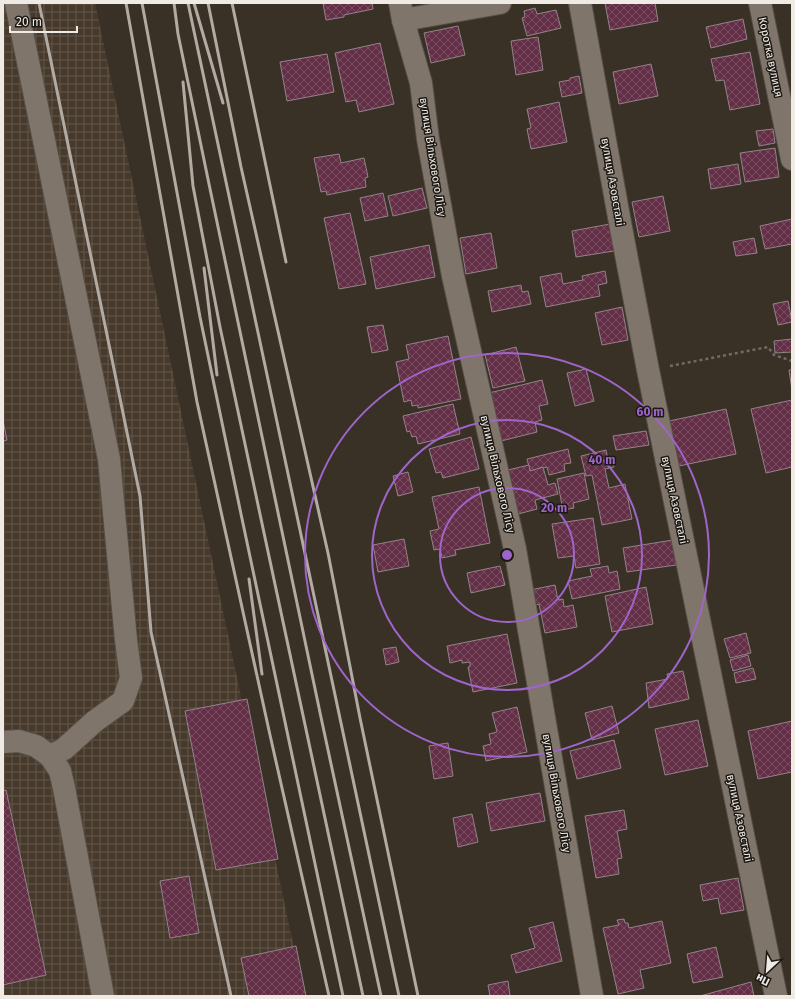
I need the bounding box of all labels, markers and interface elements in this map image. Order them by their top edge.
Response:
scale bar [10,8,77,34]
text: 20 m [16,15,42,29]
street label: Коротка вулиця [756,16,785,98]
street label: вулиця Вільхового Лісу [417,97,448,218]
street label: вулиця Азовсталі [598,137,627,227]
text: 60 m [637,405,663,419]
street label: вулиця Вільхового Лісу [478,414,518,535]
text: 40 m [589,453,615,467]
street label: вулиця Азовсталі [659,455,690,545]
text: 20 m [541,501,567,515]
centre of rings [500,548,514,562]
street label: вулиця Вільхового Лісу [540,733,573,854]
street label: вулиця Азовсталі [724,773,755,863]
north arrow [747,951,787,991]
text: Пн [754,971,772,988]

